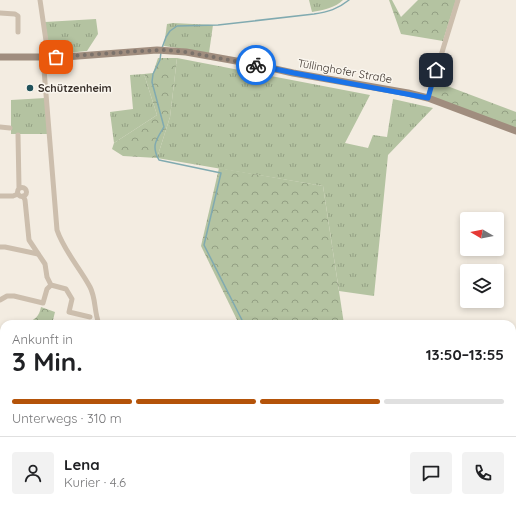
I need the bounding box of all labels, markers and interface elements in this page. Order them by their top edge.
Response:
pin [39,40,73,74]
courier [236,45,276,85]
icon: bag [45,46,67,68]
pin [419,53,453,87]
icon: bike [245,54,267,76]
street label: Tüllinghofer Straße [297,56,393,86]
icon: home [425,59,447,81]
place label: Schützenheim [38,81,112,95]
marker: Schützenheim [25,83,35,93]
north arrow [460,212,504,256]
map controls [460,212,504,308]
button: layers [460,264,504,308]
text: Ankunft in [12,331,73,347]
text: 3 Min. [12,345,83,378]
text: 13:50–13:55 [426,345,504,364]
text: Unterwegs · 310 m [12,410,122,426]
button: person [12,452,54,494]
button: chat [410,452,452,494]
button: phone [462,452,504,494]
text: Lena [64,455,100,474]
text: Kurier · 4.6 [64,474,126,490]

